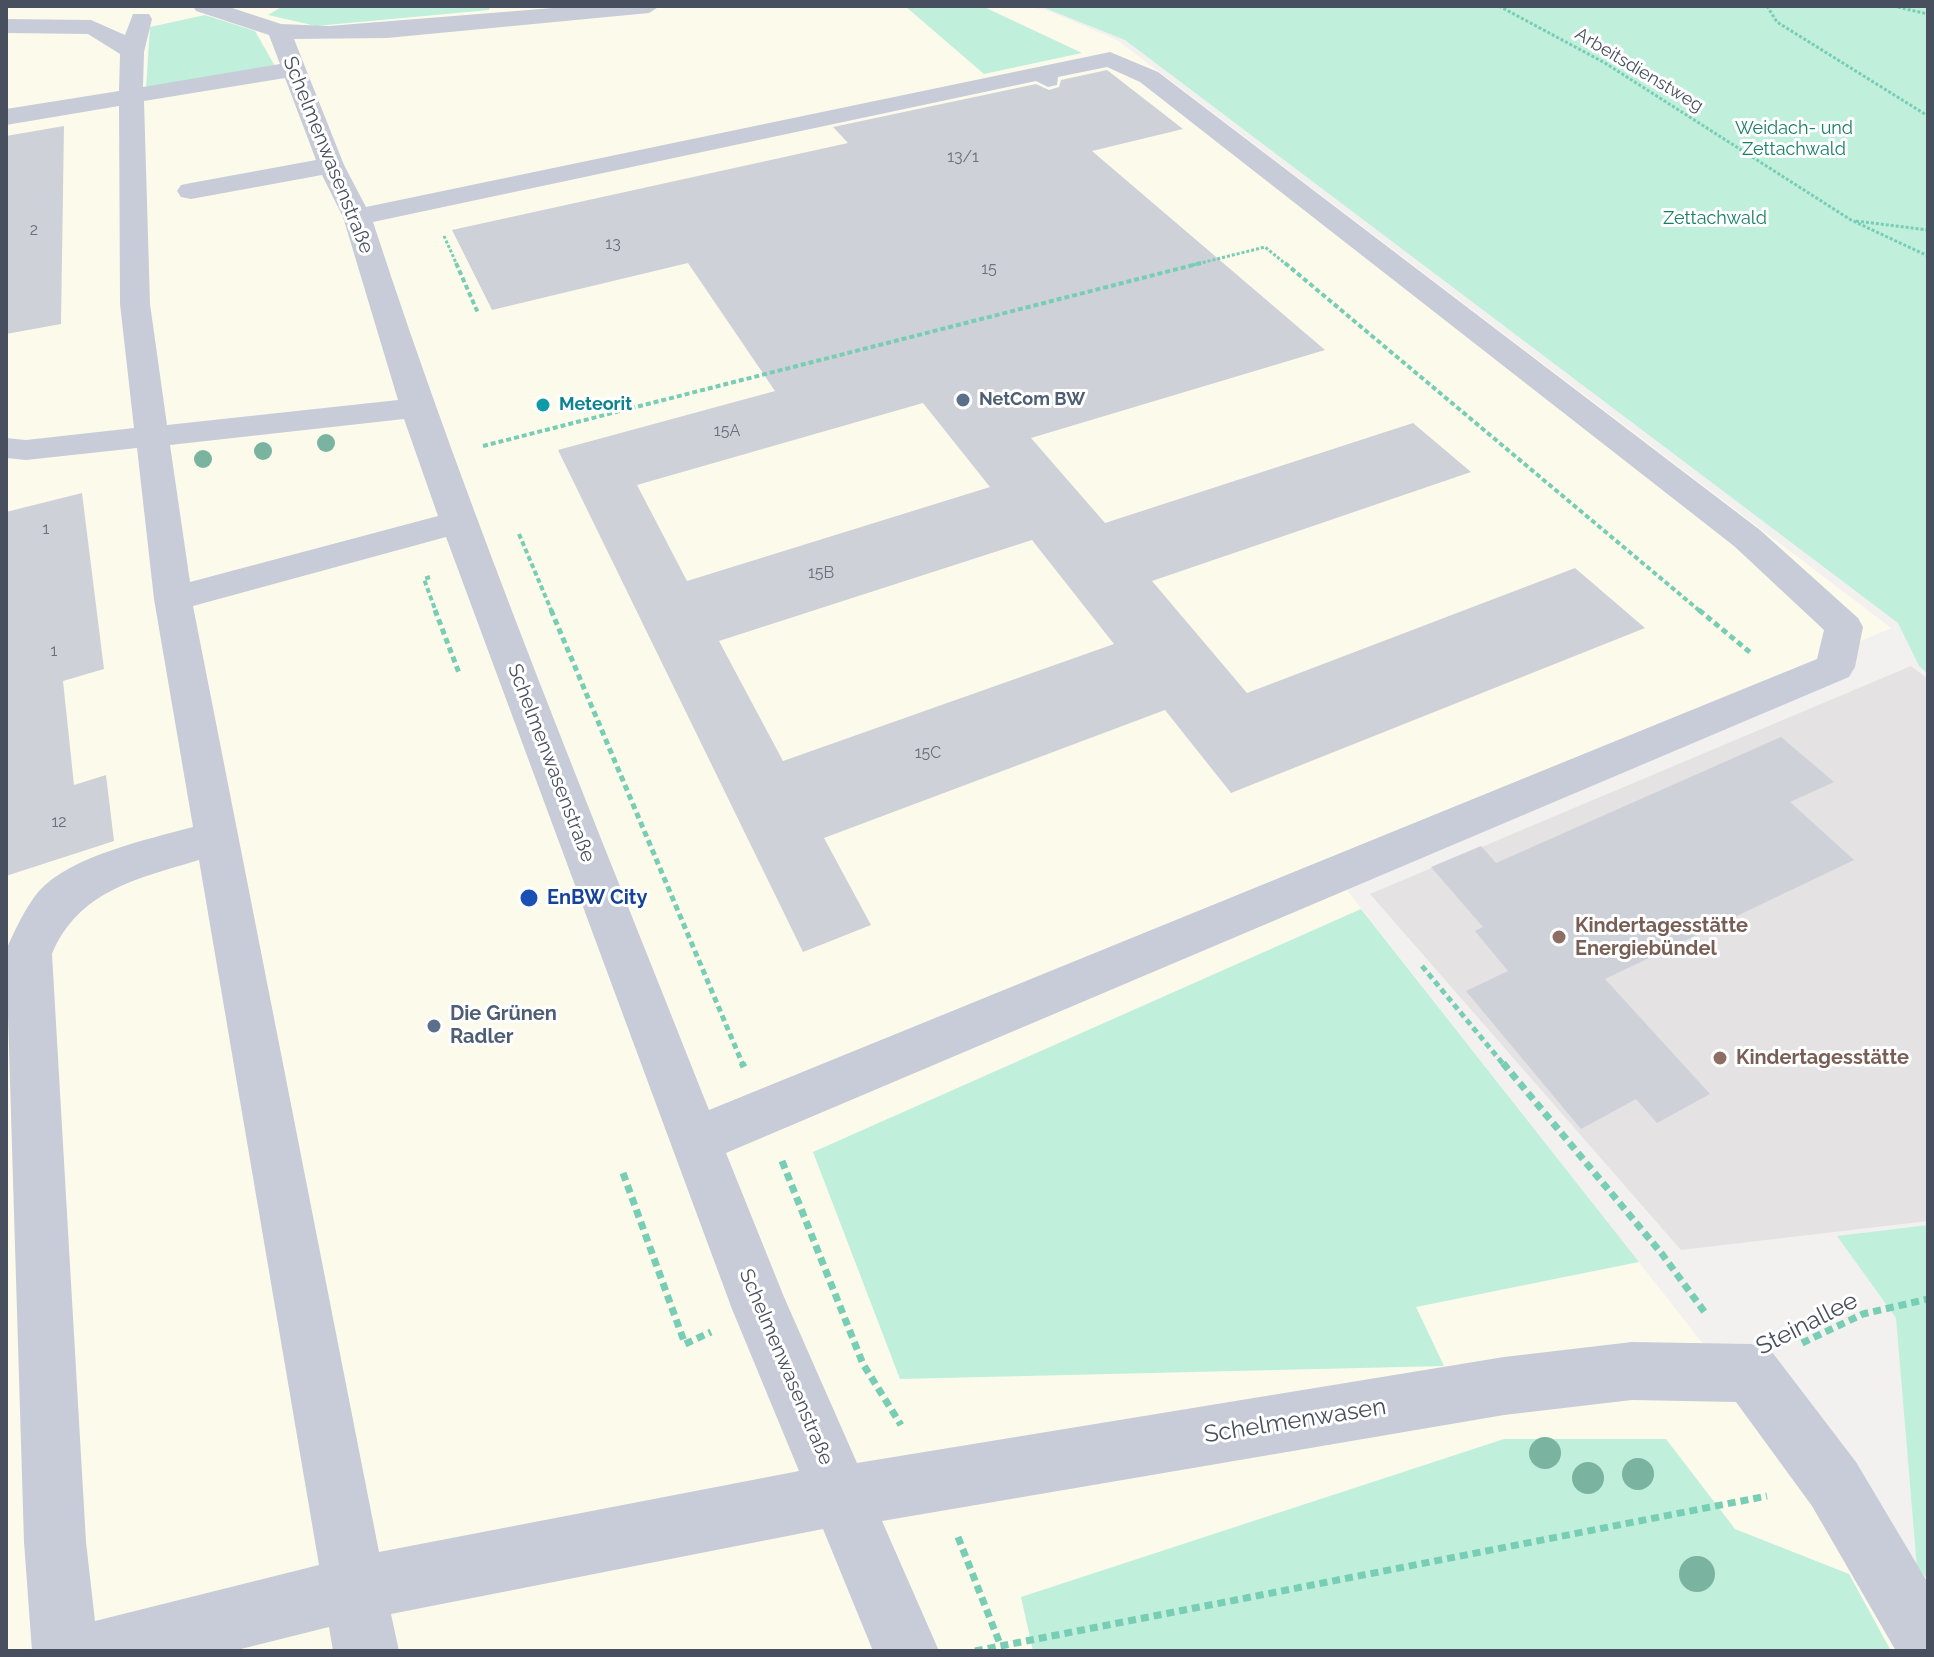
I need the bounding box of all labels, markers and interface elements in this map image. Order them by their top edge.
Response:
street label: Arbeitsdienstweg [1571,23,1707,117]
street label: Schelmenwasenstraße [277,53,379,257]
park label: Weidach- und Zettachwald [1735,118,1853,160]
house number: 13/1 [947,147,979,167]
park label: Zettachwald [1663,208,1767,230]
house number: 2 [30,220,38,240]
house number: 13 [605,234,621,254]
house number: 15 [981,259,997,279]
place label: NetCom BW [979,389,1085,411]
marker: NetCom BW [954,391,972,409]
place label: Meteorit [559,394,632,416]
marker: Meteorit [534,396,552,414]
house number: 15A [714,421,740,441]
house number: 1 [43,519,49,539]
house number: 15B [808,563,834,583]
house number: 1 [51,641,57,661]
street label: Schelmenwasenstraße [502,660,600,866]
house number: 15C [915,743,941,763]
house number: 12 [51,812,67,832]
place label: EnBW City [547,886,647,910]
marker: EnBW City [518,887,540,909]
place label: Kindertagesstätte Energiebündel [1575,914,1748,961]
marker: Kindertagesstätte Energiebündel [1550,928,1568,946]
place label: Die Grünen Radler [450,1002,557,1049]
marker: Die Grünen Radler [425,1017,443,1035]
place label: Kindertagesstätte [1736,1046,1909,1070]
marker: Kindertagesstätte [1711,1049,1729,1067]
street label: Schelmenwasenstraße [734,1265,838,1469]
street label: Steinallee [1752,1286,1862,1362]
street label: Schelmenwasen [1202,1392,1388,1450]

